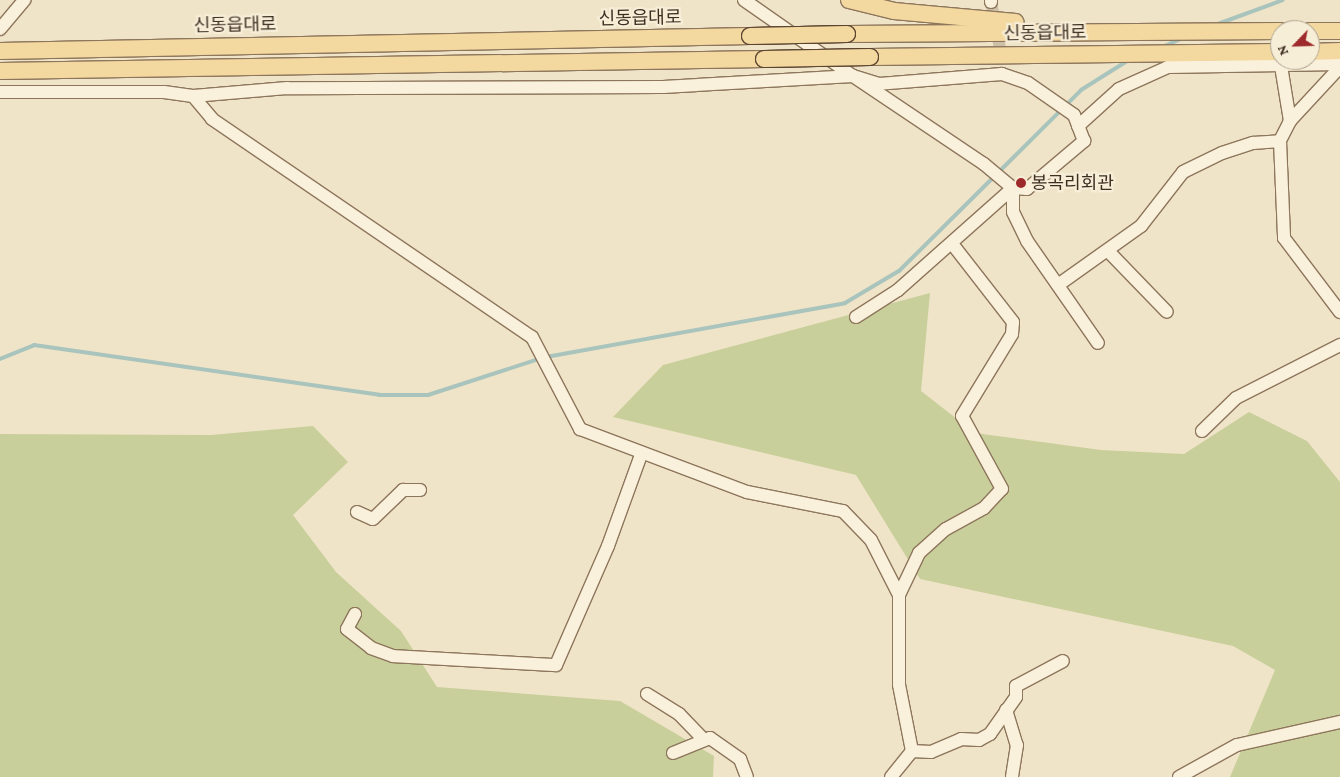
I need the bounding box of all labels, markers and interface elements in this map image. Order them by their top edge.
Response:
street label: 신동읍대로 [598,6,682,30]
street label: 신동읍대로 [193,13,277,37]
north arrow [1270,20,1320,70]
street label: 신동읍대로 [1003,21,1087,45]
text: N [1273,43,1291,58]
place label: 봉곡리회관 [1031,172,1114,194]
marker: 봉곡리회관 [1015,177,1027,189]

